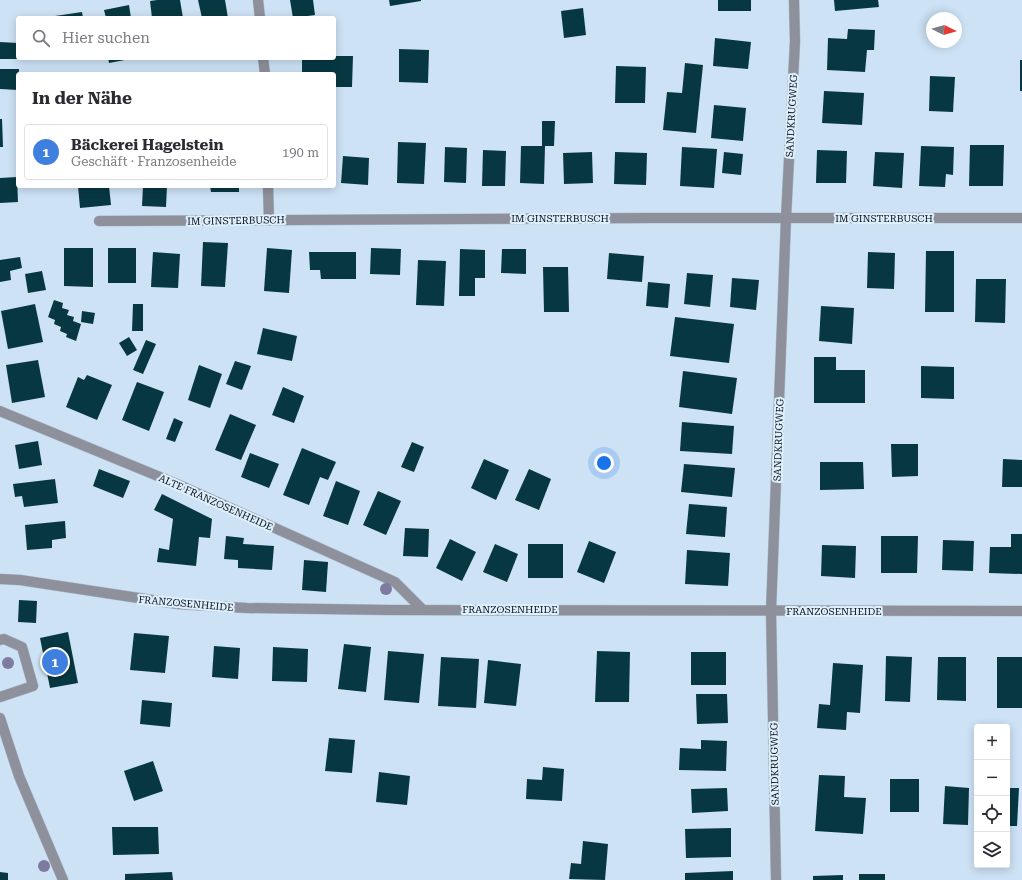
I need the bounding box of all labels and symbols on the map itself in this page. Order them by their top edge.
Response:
north arrow [926,12,962,48]
street label: SANDKRUGWEG [784,74,799,158]
street label: IM GINSTERBUSCH [511,213,609,224]
street label: IM GINSTERBUSCH [835,213,933,224]
street label: IM GINSTERBUSCH [187,214,285,227]
street label: SANDKRUGWEG [772,398,785,482]
your location [594,453,614,473]
street label: ALTE FRANZOSENHEIDE [157,472,275,533]
street label: FRANZOSENHEIDE [138,594,234,613]
street label: FRANZOSENHEIDE [462,604,558,615]
street label: FRANZOSENHEIDE [786,606,882,617]
pin: 1 [42,647,68,677]
street label: SANDKRUGWEG [768,722,781,806]

